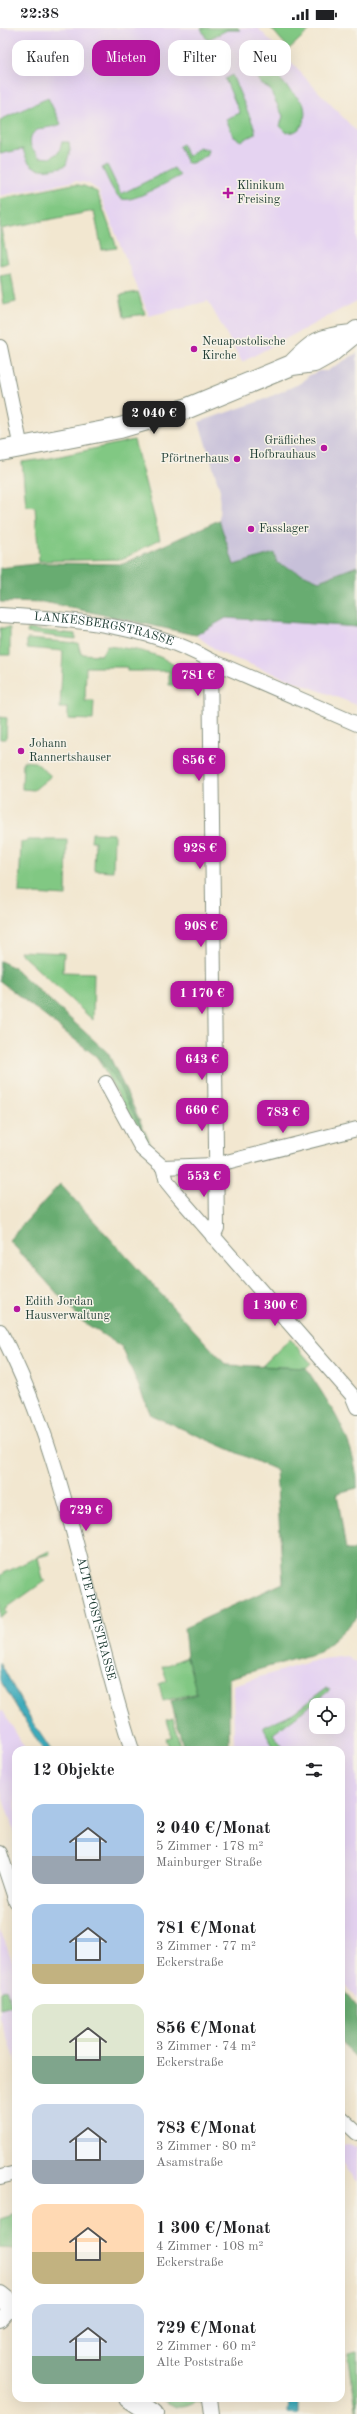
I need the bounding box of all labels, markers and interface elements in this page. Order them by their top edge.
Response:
text: 22:38 [20,7,59,22]
chip: Kaufen [12,40,84,76]
chip: Mieten [92,40,160,76]
chip: Filter [168,40,231,76]
chip: Neu [239,40,291,76]
place label: Klinikum Freising [237,180,285,206]
marker: Klinikum Freising [222,187,234,199]
place label: Neuapostolische Kirche [202,336,286,362]
marker: Neuapostolische Kirche [189,344,199,354]
pin: 2 040 € [117,401,191,435]
text: 2 040 € [132,407,176,420]
place label: Gräfliches Hofbrauhaus [249,435,316,461]
marker: Gräfliches Hofbrauhaus [319,443,329,453]
place label: Pförtnerhaus [161,453,229,465]
marker: Pförtnerhaus [232,454,242,464]
place label: Fasslager [259,523,309,535]
marker: Fasslager [246,524,256,534]
street label: LANKESBERGSTRASSE [33,611,175,648]
pin: 781 € [170,663,226,697]
text: 781 € [181,669,215,682]
place label: Johann Rannertshauser [29,738,111,764]
marker: Johann Rannertshauser [16,746,26,756]
pin: 856 € [171,748,227,782]
text: 856 € [182,754,216,767]
pin: 928 € [172,836,228,870]
text: 928 € [183,842,217,855]
pin: 908 € [173,914,229,948]
text: 908 € [184,920,218,933]
pin: 1 170 € [165,981,239,1015]
text: 1 170 € [180,987,224,1000]
pin: 643 € [174,1047,230,1081]
text: 643 € [185,1053,219,1066]
pin: 660 € [174,1098,230,1132]
pin: 783 € [255,1100,311,1134]
text: 660 € [185,1104,219,1117]
text: 783 € [266,1106,300,1119]
pin: 553 € [176,1164,232,1198]
text: 553 € [187,1170,221,1183]
pin: 1 300 € [238,1293,312,1327]
place label: Edith Jordan Hausverwaltung [25,1296,110,1322]
text: 1 300 € [253,1299,297,1312]
marker: Edith Jordan Hausverwaltung [12,1304,22,1314]
pin: 729 € [58,1498,114,1532]
text: 729 € [69,1504,103,1517]
street label: ALTE POSTSTRASSE [74,1556,117,1682]
map controls [309,1698,345,1734]
button: locate [309,1698,345,1734]
icon: filters [303,1759,325,1781]
text: 12 Objekte [32,1762,115,1779]
icon: home [64,1820,112,1868]
text: 2 040 €/Monat [156,1820,270,1837]
text: 5 Zimmer · 178 m² [156,1840,264,1853]
text: Mainburger Straße [156,1856,262,1869]
icon: home [64,1920,112,1968]
text: 781 €/Monat [156,1920,256,1937]
text: 3 Zimmer · 77 m² [156,1940,256,1953]
text: Eckerstraße [156,1956,223,1969]
icon: home [64,2020,112,2068]
text: 856 €/Monat [156,2020,256,2037]
text: 3 Zimmer · 74 m² [156,2040,256,2053]
text: Eckerstraße [156,2056,223,2069]
icon: home [64,2120,112,2168]
text: 783 €/Monat [156,2120,256,2137]
text: 3 Zimmer · 80 m² [156,2140,256,2153]
text: Asamstraße [156,2156,223,2169]
icon: home [64,2220,112,2268]
text: 1 300 €/Monat [156,2220,270,2237]
text: 4 Zimmer · 108 m² [156,2240,264,2253]
text: Eckerstraße [156,2256,223,2269]
icon: home [64,2320,112,2368]
text: 729 €/Monat [156,2320,256,2337]
text: 2 Zimmer · 60 m² [156,2340,256,2353]
text: Alte Poststraße [156,2356,243,2369]

